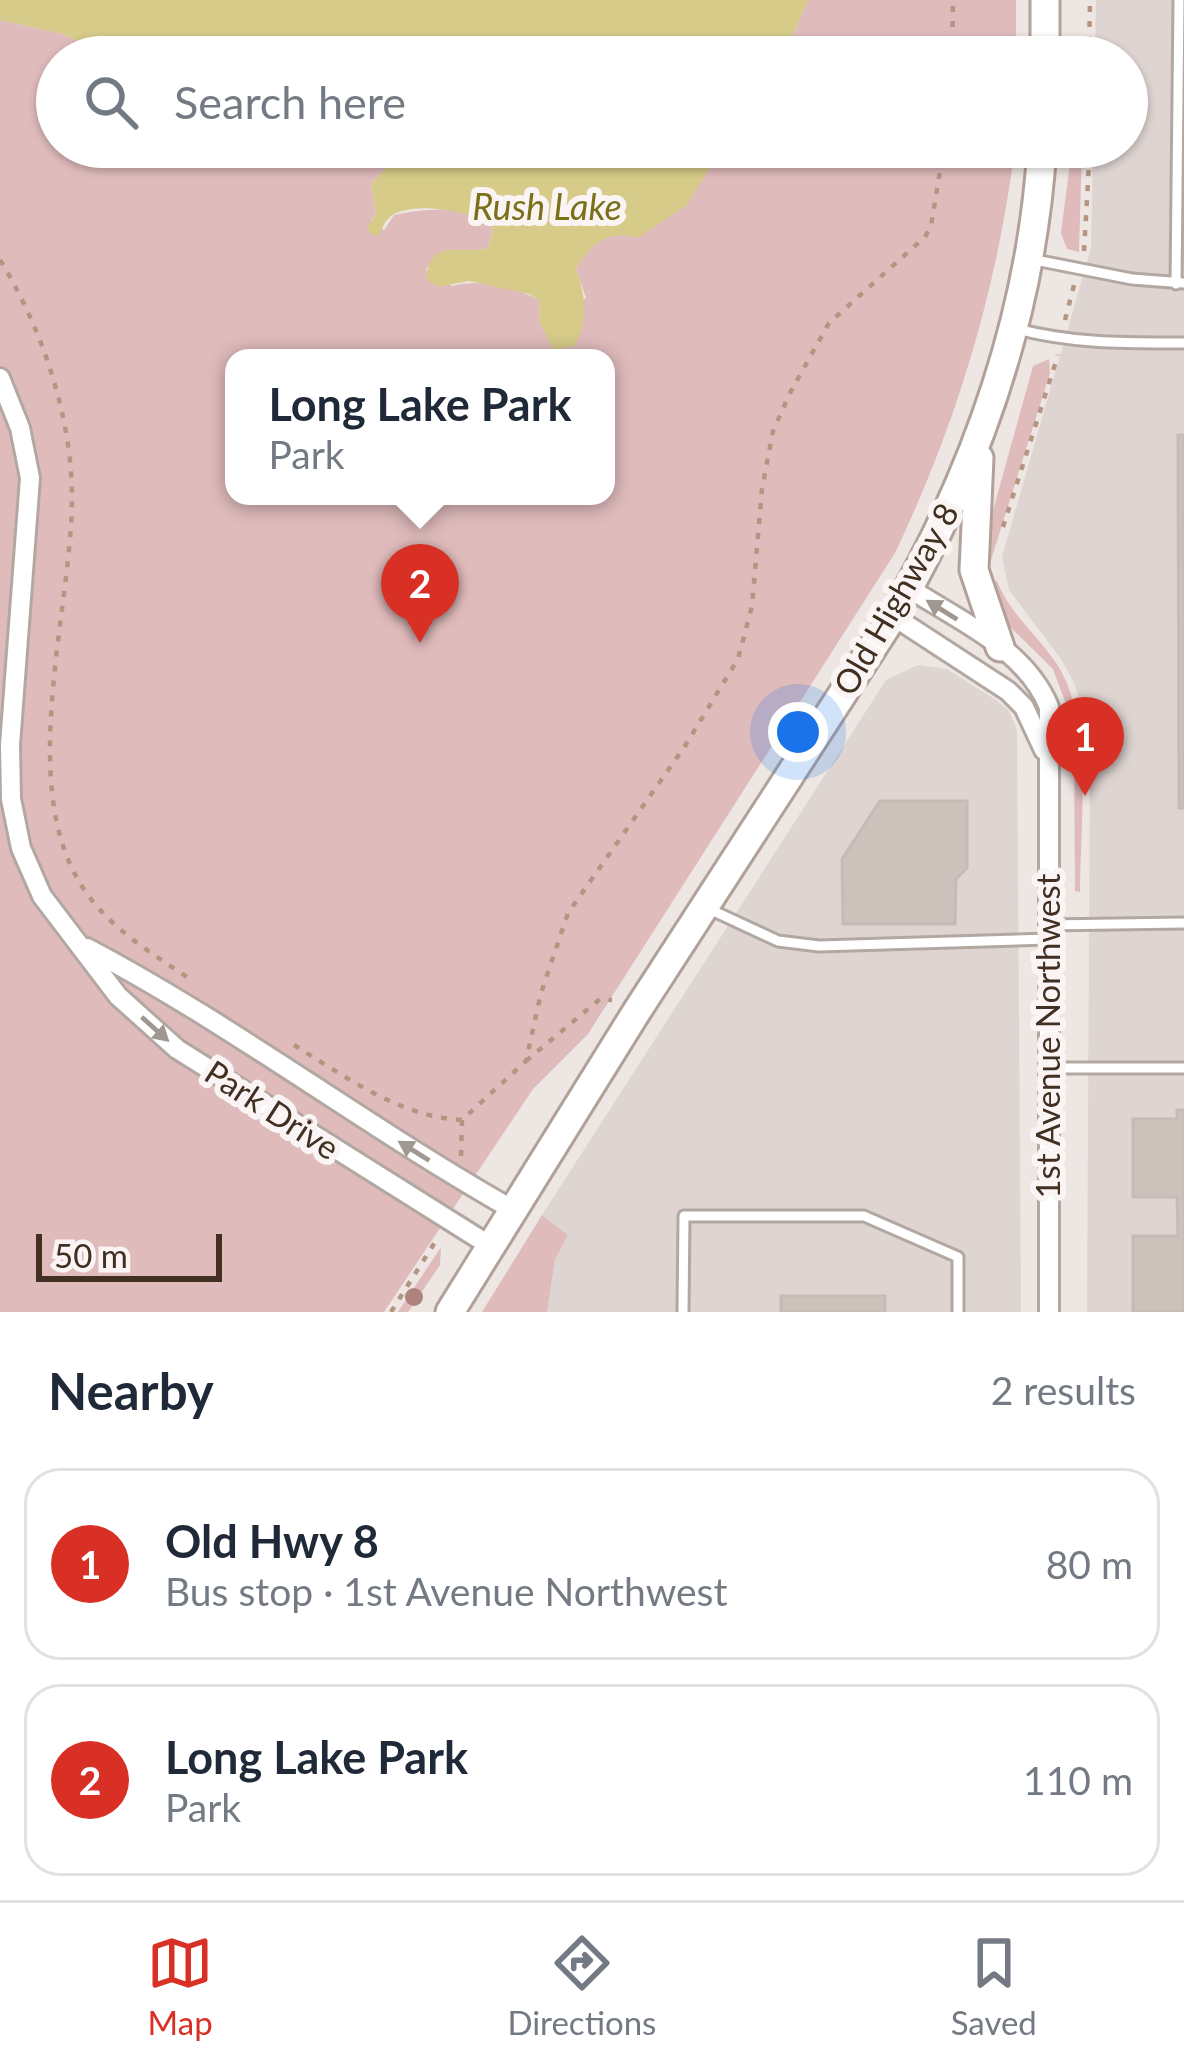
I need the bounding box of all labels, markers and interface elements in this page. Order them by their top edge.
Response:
search box [36,36,1148,168]
icon: search [78,69,144,135]
text: Search here [174,75,406,129]
water label: Rush Lake [472,184,622,228]
popup [225,349,615,505]
text: Long Lake Park [268,377,572,431]
text: Park [268,431,345,477]
street label: Old Highway 8 [824,496,966,701]
pin: 2 [381,544,459,643]
one-way arrow [926,600,959,622]
pin: 1 [1046,697,1124,796]
your location [768,702,828,762]
street label: 1st Avenue Northwest [1027,873,1067,1199]
one-way arrow [141,1015,170,1042]
street label: Park Drive [198,1051,347,1167]
one-way arrow [398,1141,431,1163]
scale bar [36,1228,222,1281]
text: 50 m [54,1235,128,1275]
text: Nearby [48,1360,214,1421]
text: 2 results [991,1367,1136,1413]
text: Old Hwy 8 [165,1514,379,1568]
text: 1 [79,1541,101,1587]
text: 80 m [1046,1541,1133,1587]
text: Bus stop · 1st Avenue Northwest [165,1568,727,1614]
text: Long Lake Park [165,1730,468,1784]
text: 2 [79,1757,101,1803]
text: 110 m [1023,1757,1133,1803]
text: Park [165,1784,241,1830]
tab: Map [147,1930,213,2042]
tab: Directions [507,1930,656,2042]
tab: Saved [951,1930,1037,2042]

